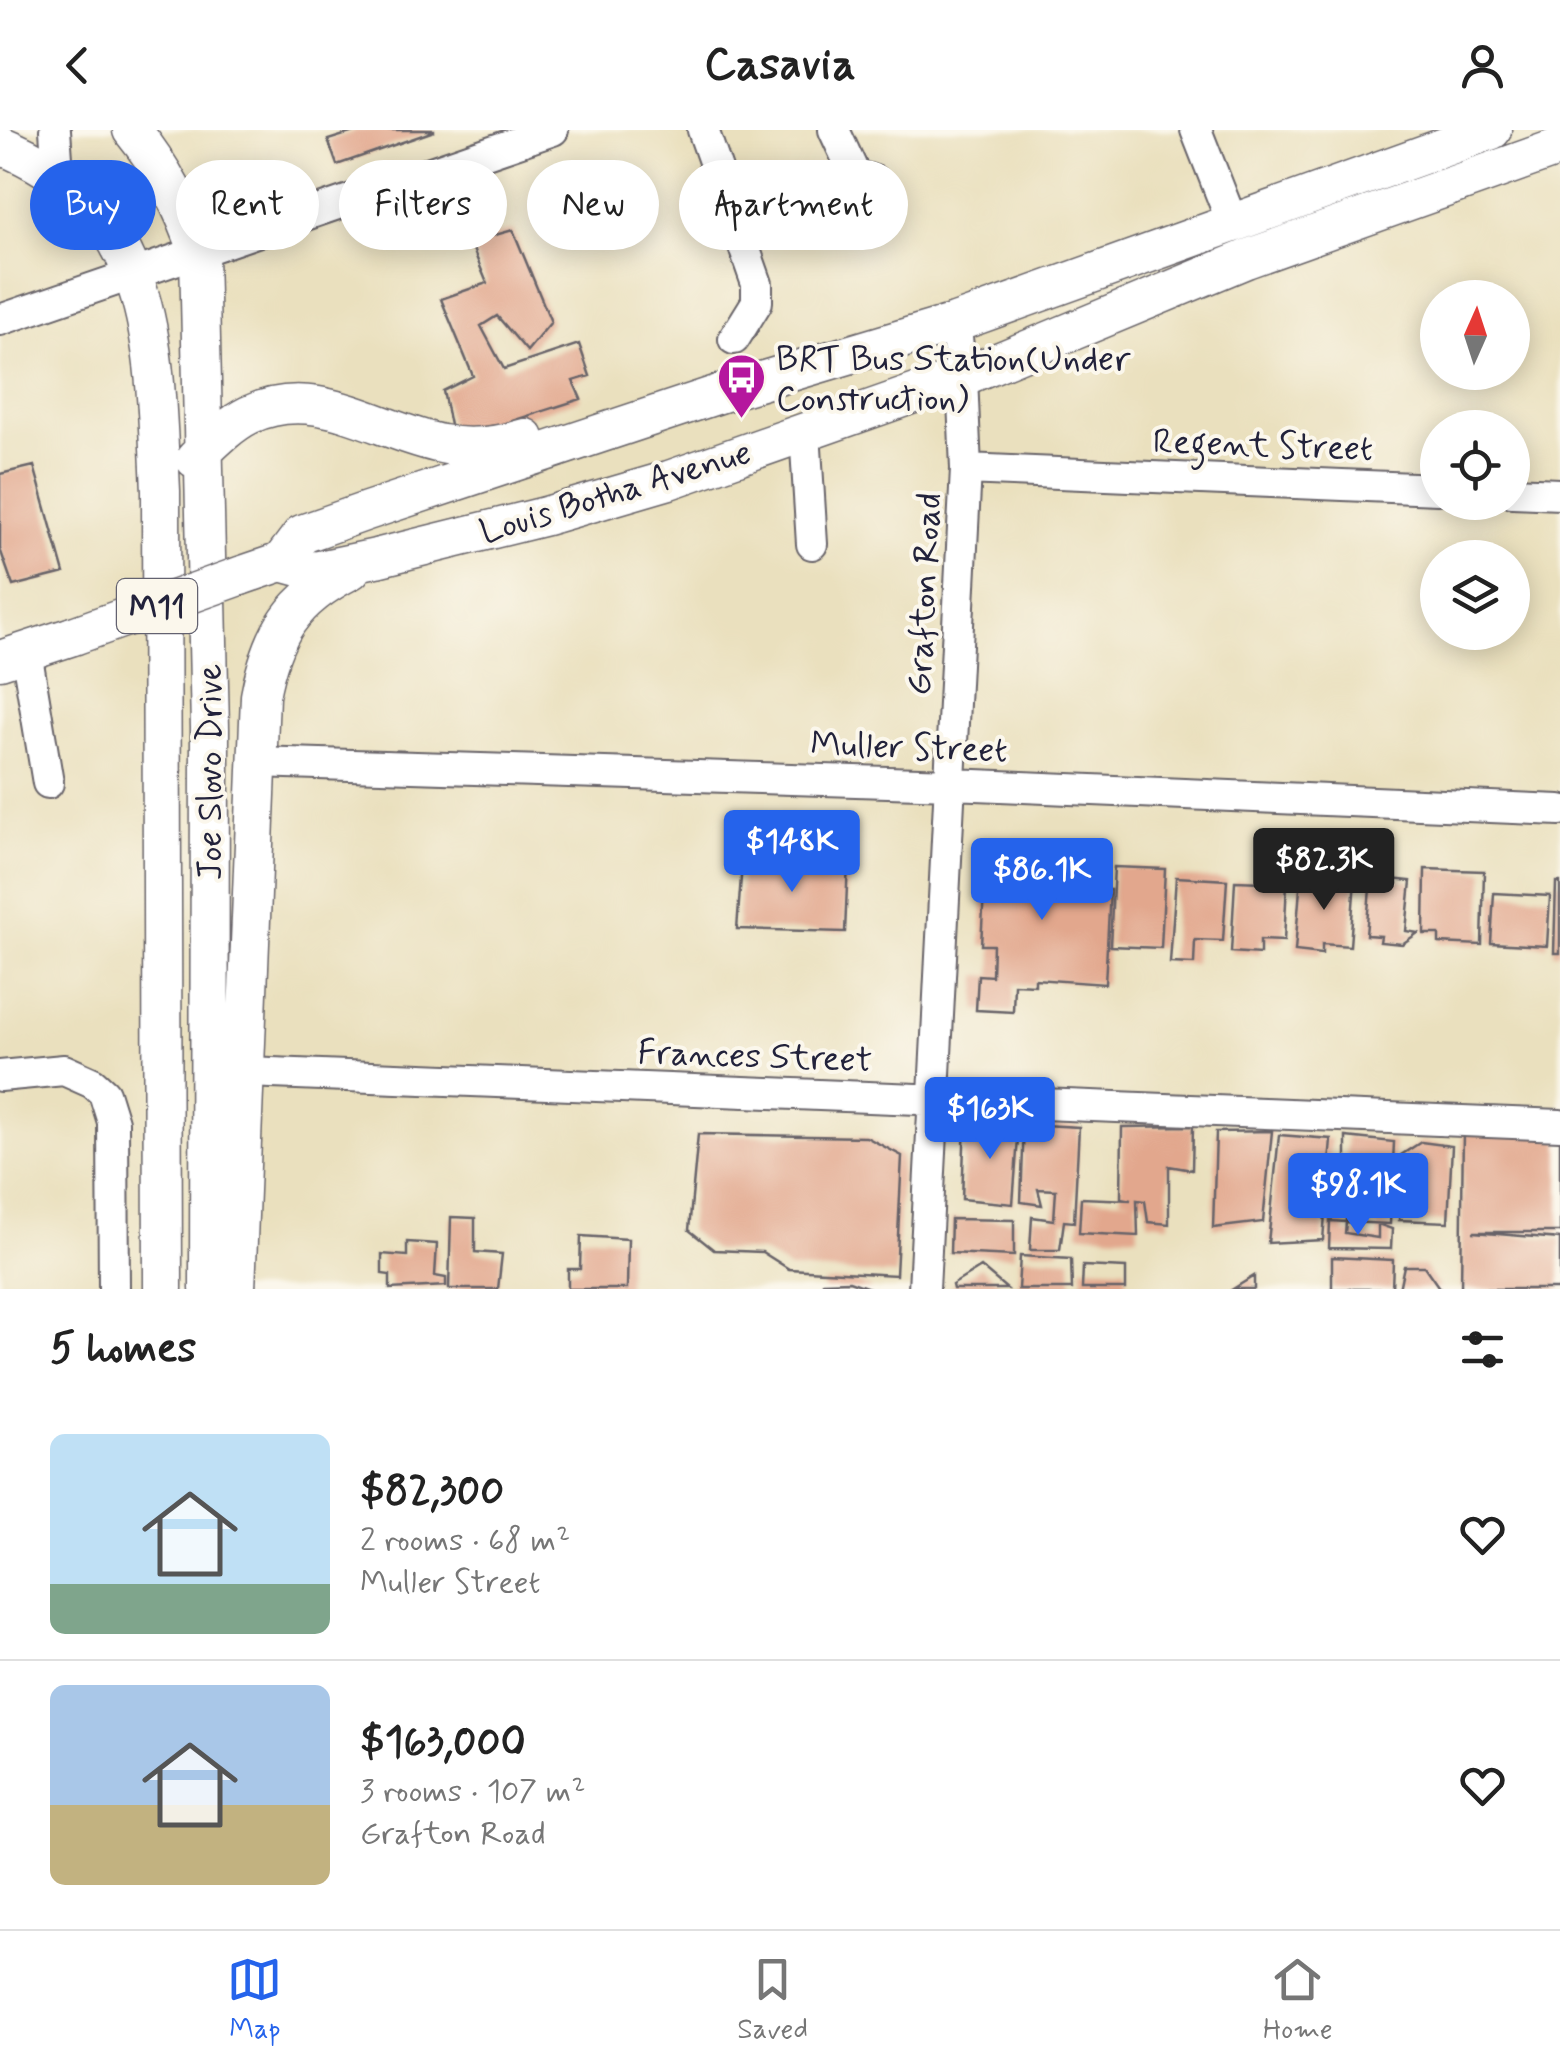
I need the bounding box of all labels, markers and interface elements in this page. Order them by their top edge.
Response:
text: Casavia [704,36,856,95]
icon: back [50,38,105,93]
icon: person [1455,38,1510,93]
chip: Buy [30,160,156,250]
chip: Rent [176,160,319,250]
chip: Filters [339,160,507,250]
chip: New [527,160,659,250]
chip: Apartment [679,160,908,250]
north arrow [1420,280,1530,390]
map controls [1420,280,1530,650]
place label: BRT Bus Station(Under Construction) [776,337,1131,423]
bus stop icon: BRT Bus Station(Under Construction) [715,352,767,420]
button: locate [1420,410,1530,520]
street label: Regent Street [1152,419,1374,477]
street label: Louis Botha Avenue [474,430,757,556]
street label: Grafton Road [897,492,953,697]
button: layers [1420,540,1530,650]
road number: M11 [117,579,197,633]
street label: Joe Slovo Drive [188,664,234,880]
street label: Muller Street [810,722,1008,774]
pin: $148K [722,810,862,895]
text: $148K [746,821,838,863]
pin: $82.3K [1243,828,1405,913]
pin: $86.1K [961,838,1123,923]
text: $82.3K [1275,839,1373,881]
text: $86.1K [993,849,1091,891]
street label: Frances Street [637,1030,873,1084]
pin: $163K [920,1077,1060,1162]
text: $163K [947,1088,1033,1130]
pin: $98.1K [1277,1153,1439,1238]
text: $98.1K [1310,1164,1406,1206]
text: 5 homes [50,1322,196,1377]
icon: filters [1455,1322,1510,1377]
text: $82,300 [360,1465,504,1520]
icon: home [130,1474,250,1594]
icon: heart [1455,1507,1510,1562]
text: 2 rooms · 68 m² [360,1520,570,1562]
text: Muller Street [360,1562,540,1604]
text: $163,000 [360,1716,526,1771]
icon: home [130,1725,250,1845]
icon: heart [1455,1758,1510,1813]
text: 3 rooms · 107 m² [360,1771,585,1813]
text: Grafton Road [360,1813,546,1855]
tab: Map [227,1952,282,2049]
tab: Saved [737,1952,808,2049]
tab: Home [1263,1952,1333,2049]

